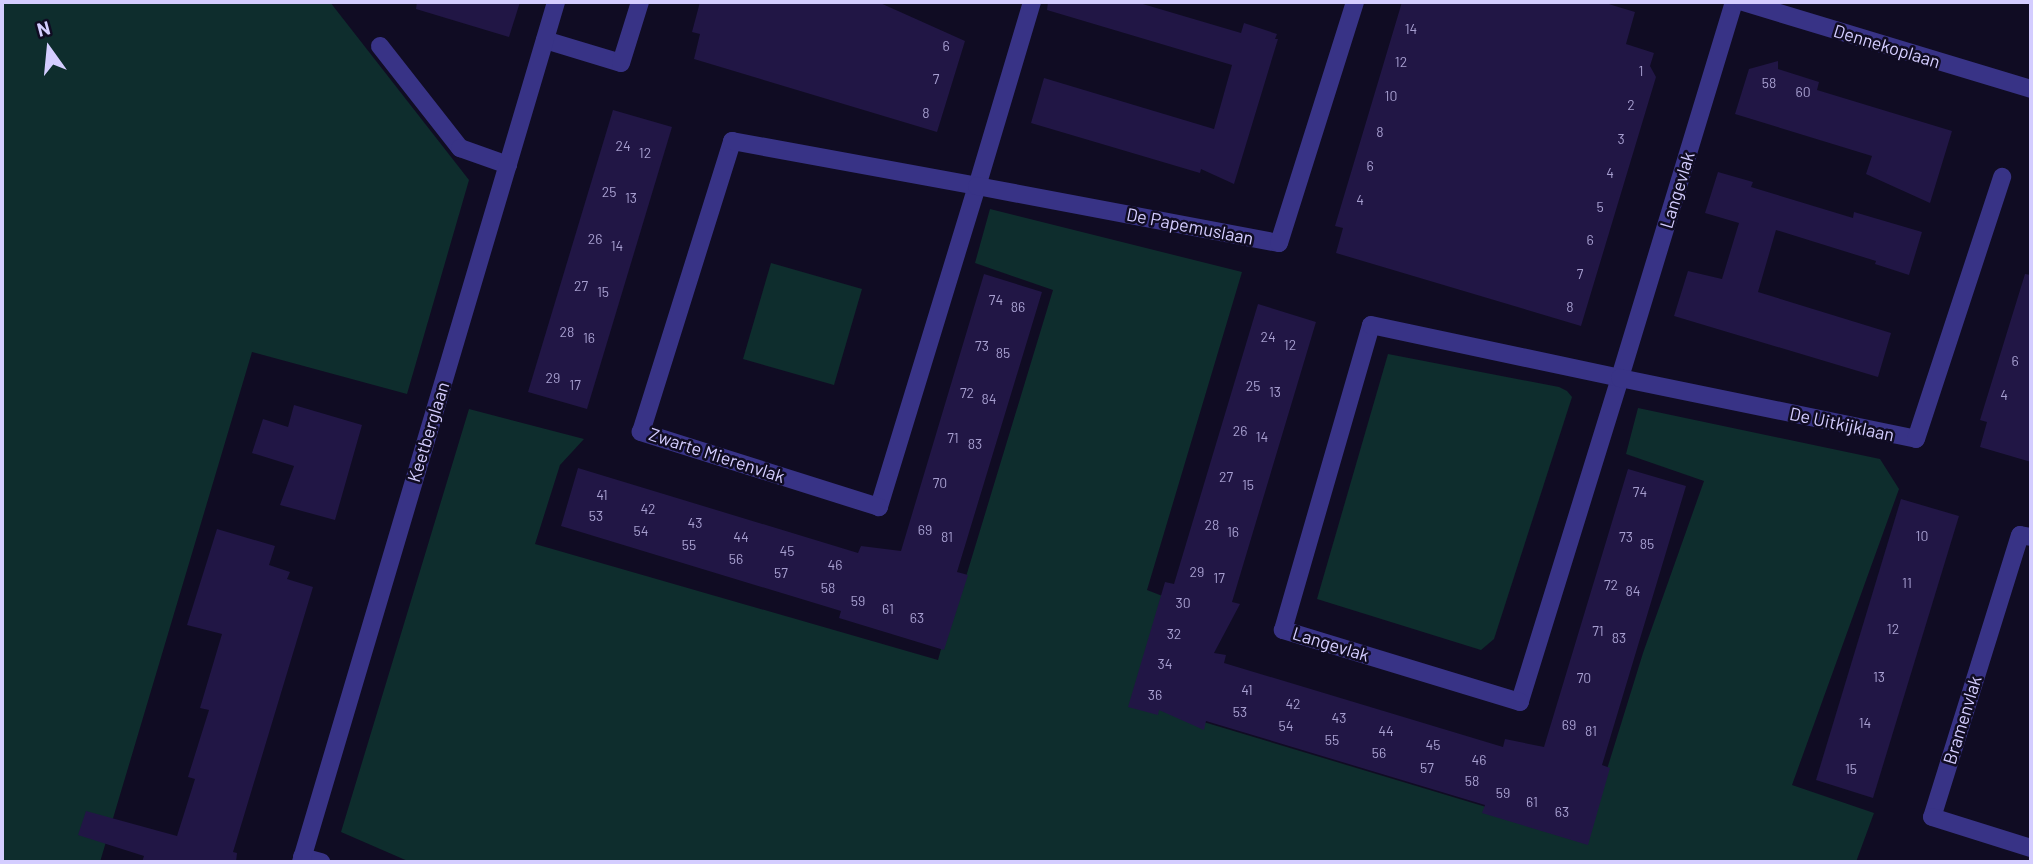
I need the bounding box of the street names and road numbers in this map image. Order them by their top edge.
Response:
street label: Dennekoplaan [1831,20,1943,72]
street label: Langevlak [1655,149,1699,231]
street label: De Papemuslaan [1125,203,1255,249]
street label: Keetberglaan [402,379,454,485]
street label: De Uitkijklaan [1788,402,1896,446]
street label: Zwarte Mierenvlak [646,423,788,487]
street label: Langevlak [1290,622,1372,666]
street label: Bramenvlak [1938,673,1986,767]

